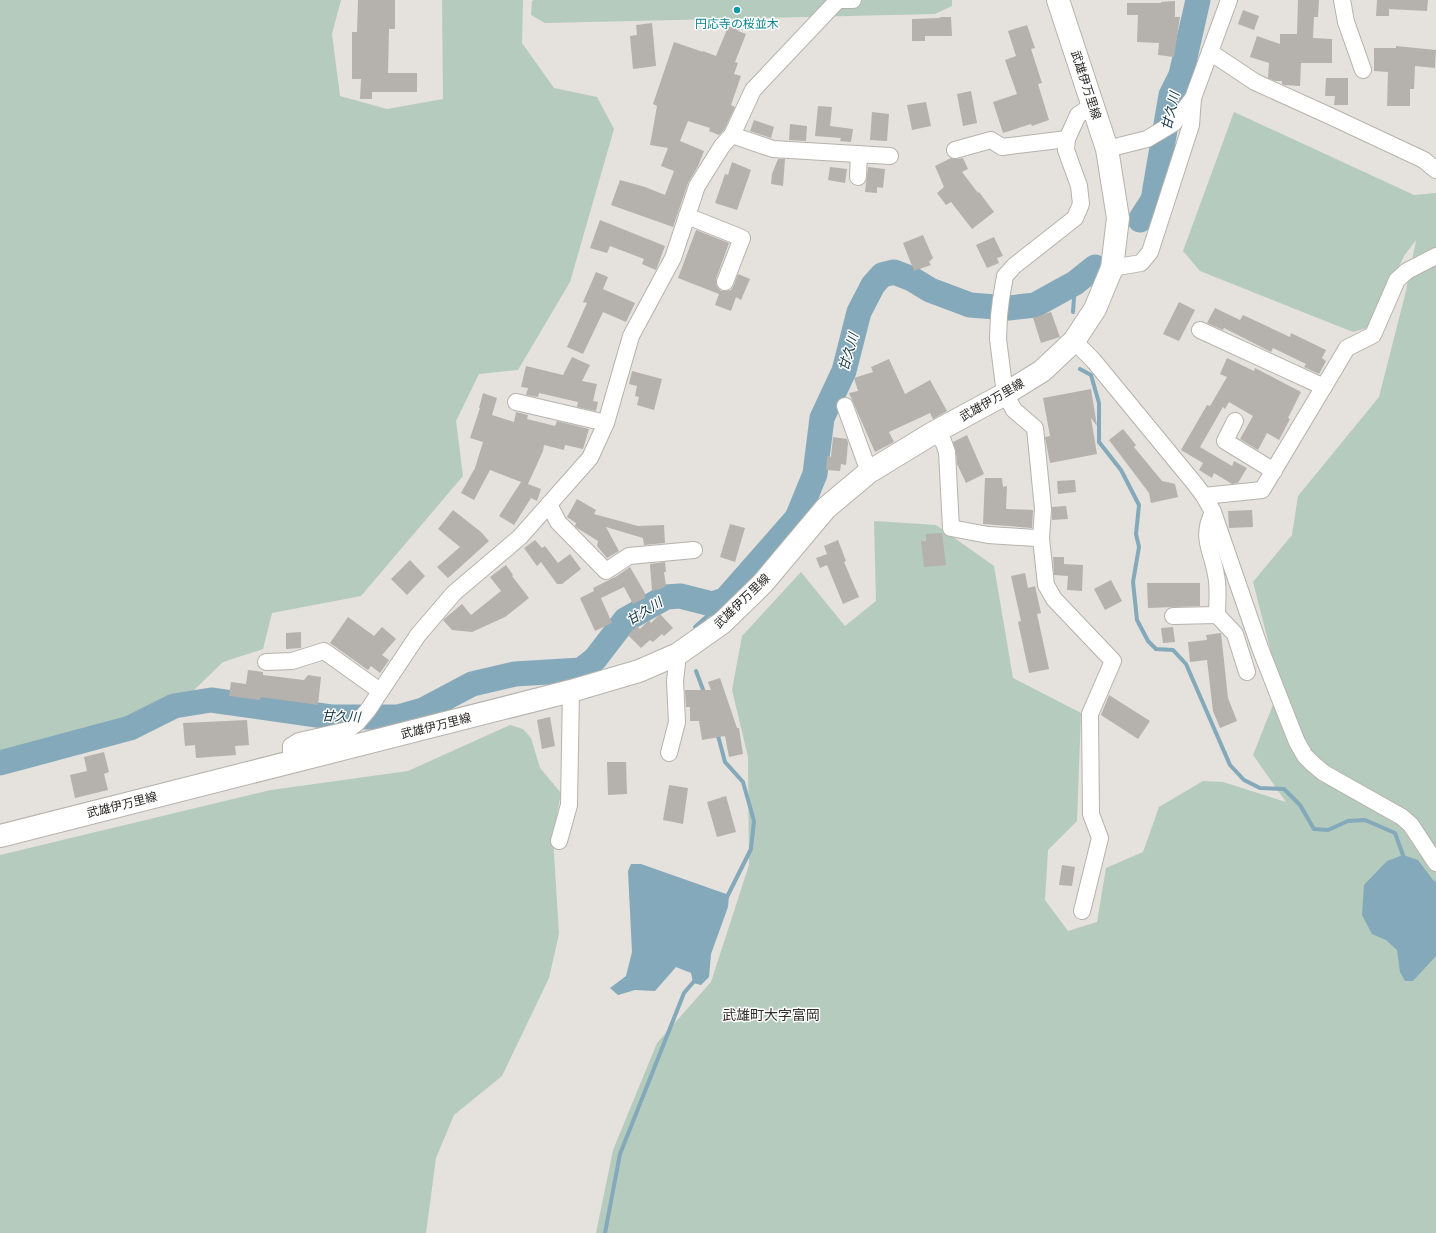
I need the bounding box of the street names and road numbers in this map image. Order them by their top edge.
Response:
street label: 武雄伊万里線 [1068,49,1104,121]
street label: 武雄伊万里線 [957,376,1027,424]
street label: 武雄伊万里線 [711,571,773,631]
street label: 武雄伊万里線 [399,710,473,742]
street label: 武雄伊万里線 [85,789,159,821]

